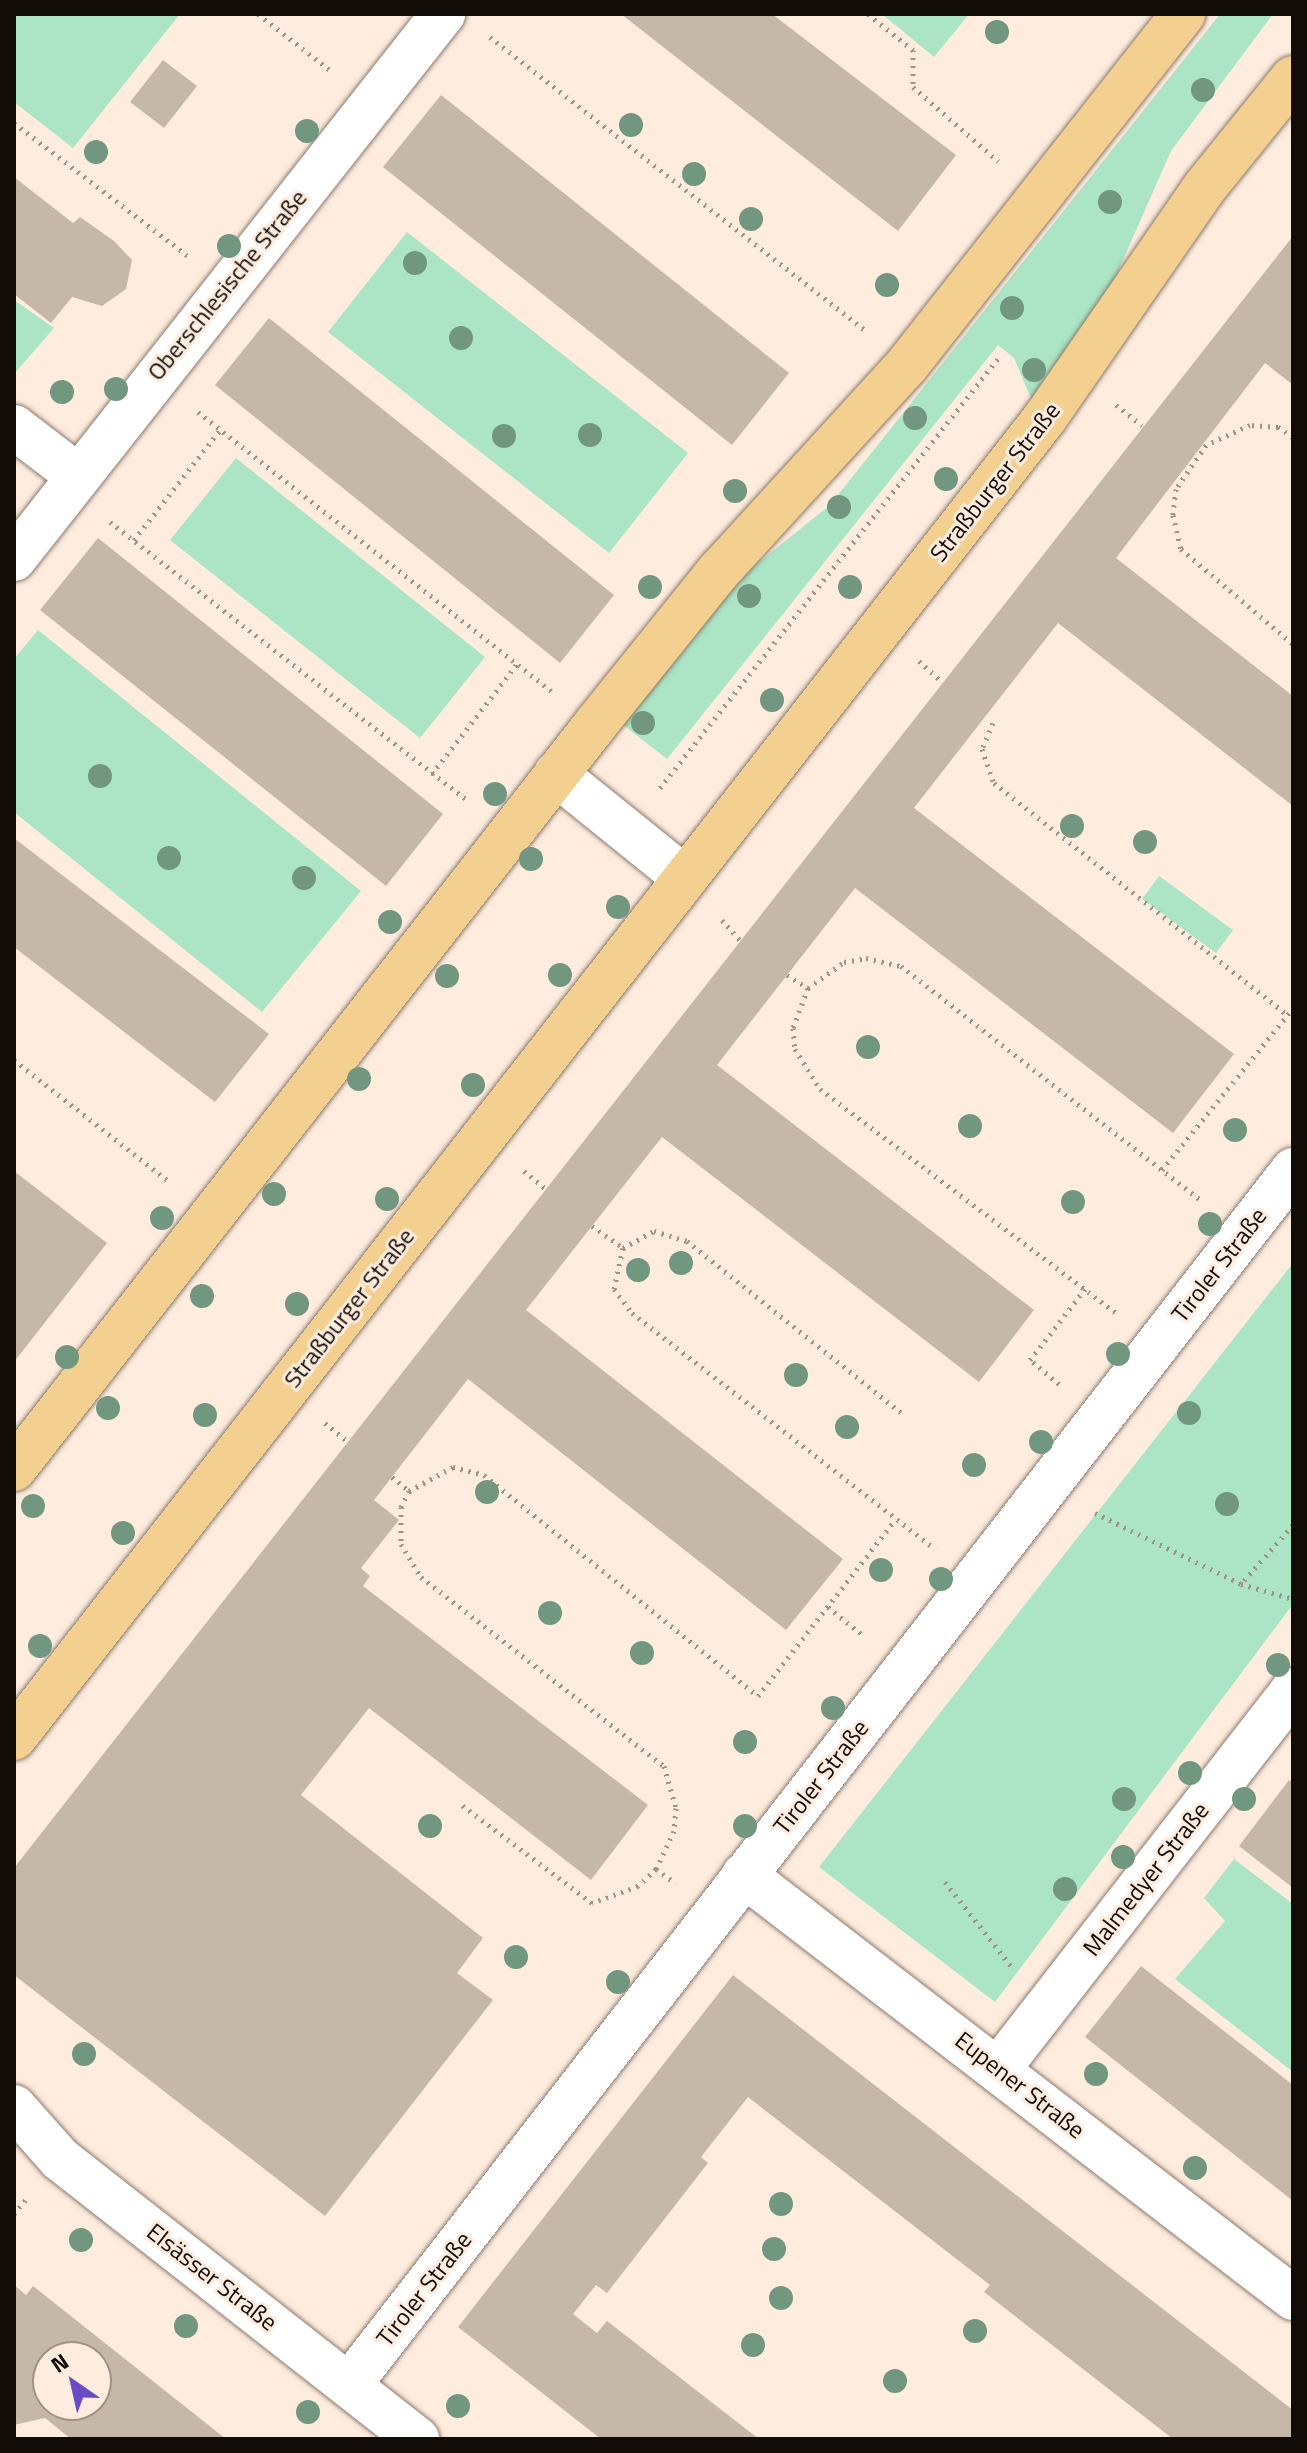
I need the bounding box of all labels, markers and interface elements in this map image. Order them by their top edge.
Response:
street label: Oberschlesische Straße [141,184,313,386]
street label: Straßburger Straße [924,397,1066,567]
street label: Tiroler Straße [1165,1202,1273,1328]
street label: Straßburger Straße [278,1223,420,1393]
street label: Tiroler Straße [767,1714,875,1840]
street label: Malmedyer Straße [1077,1796,1215,1962]
street label: Eupener Straße [949,2025,1091,2145]
street label: Elsässer Straße [141,2217,283,2337]
street label: Tiroler Straße [370,2226,478,2352]
north arrow [32,2341,112,2421]
text: N [44,2344,76,2381]

